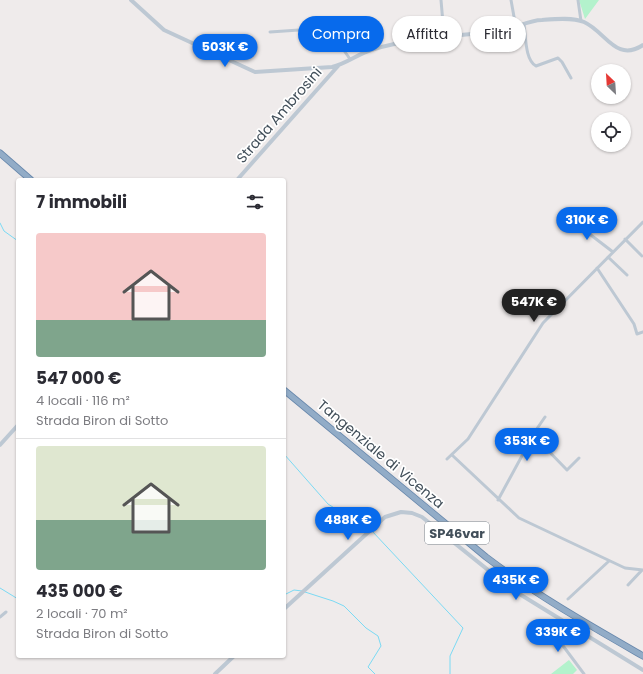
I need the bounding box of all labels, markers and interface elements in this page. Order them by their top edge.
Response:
chip: Compra [298,16,384,52]
chip: Affitta [392,16,462,52]
chip: Filtri [470,16,526,52]
pin: 503K € [192,34,258,68]
text: 503K € [202,37,248,56]
street label: Strada Ambrosini [232,63,326,167]
north arrow [591,64,631,104]
map controls [591,64,631,152]
button: locate [591,112,631,152]
text: 7 immobili [36,190,127,214]
icon: filters [244,191,266,213]
pin: 310K € [554,207,620,241]
text: 310K € [565,210,609,229]
icon: home [115,259,187,331]
pin: 547K € [501,289,567,323]
text: 547K € [511,292,557,311]
text: 547 000 € [36,366,122,390]
text: 4 locali · 116 m² [36,391,130,410]
street label: Tangenziale di Vicenza [313,395,449,513]
text: Strada Biron di Sotto [36,411,168,430]
pin: 353K € [494,428,560,462]
text: 353K € [504,431,550,450]
icon: home [115,472,187,544]
pin: 488K € [315,507,381,541]
text: 488K € [324,510,372,529]
road number: SP46var [425,522,489,544]
pin: 435K € [483,567,549,601]
text: 435K € [492,570,540,589]
text: 435 000 € [36,579,123,603]
text: 2 locali · 70 m² [36,604,128,623]
pin: 339K € [525,619,591,653]
text: 339K € [535,622,581,641]
text: Strada Biron di Sotto [36,624,168,643]

